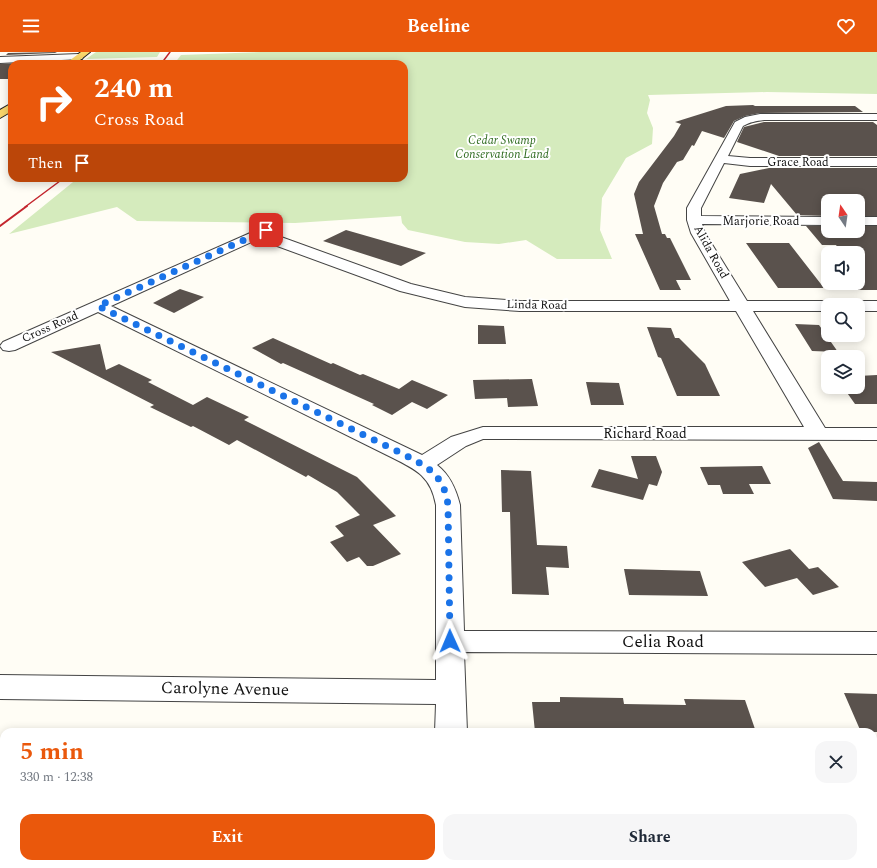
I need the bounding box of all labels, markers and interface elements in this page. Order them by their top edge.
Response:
text: Beeline [407,13,470,40]
icon: menu [20,15,42,37]
icon: heart [835,15,857,37]
text: 240 m [94,67,173,110]
icon: right [28,76,80,128]
text: Cross Road [94,106,184,133]
park label: Cedar Swamp Conservation Land [455,131,549,164]
text: Then [28,152,63,175]
icon: arrive [71,152,93,174]
street label: Grace Road [767,153,829,172]
north arrow [821,194,865,238]
map controls [821,194,865,394]
street label: Marjorie Road [723,212,800,231]
pin [249,213,283,247]
icon: arrive [255,219,277,241]
street label: Alida Road [688,222,734,283]
button: sound [821,246,865,290]
street label: Linda Road [506,295,568,315]
button: search [821,298,865,342]
street label: Cross Road [19,306,82,348]
button: layers [821,350,865,394]
street label: Richard Road [603,423,687,444]
position arrow [429,620,471,662]
street label: Celia Road [622,629,704,655]
street label: Carolyne Avenue [161,675,289,703]
text: 5 min [20,734,84,770]
button: close [815,741,857,783]
text: 330 m · 12:38 [20,767,93,787]
button: Exit [20,814,435,860]
button: Share [443,814,857,860]

